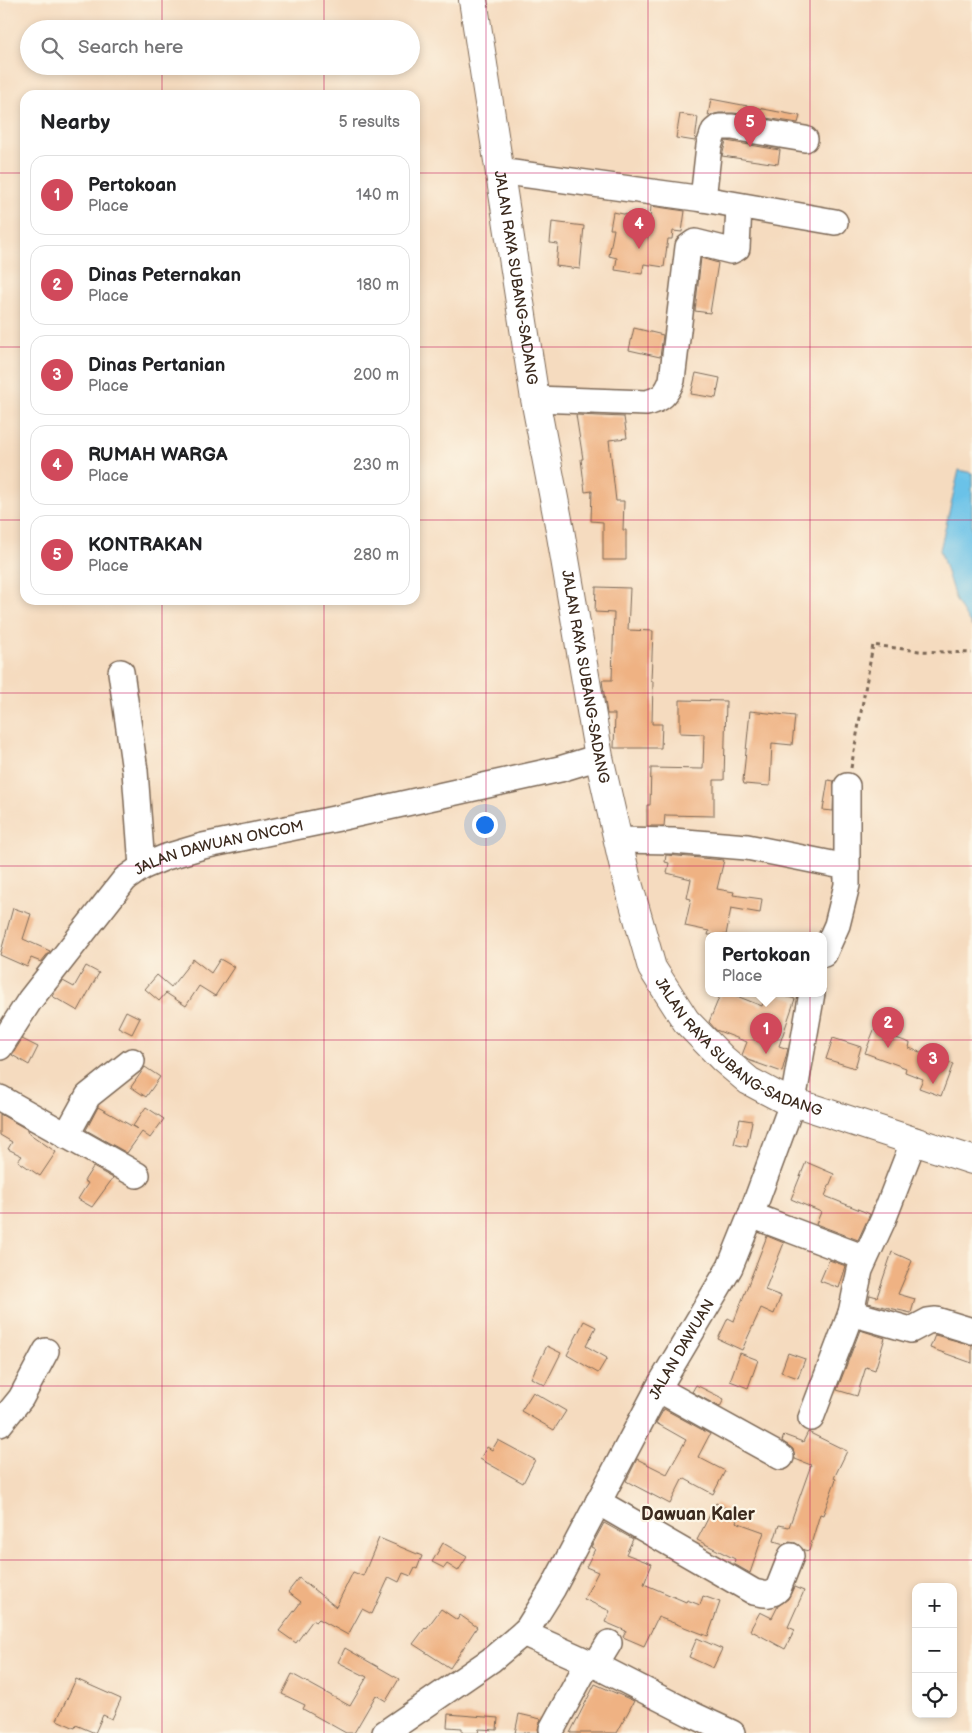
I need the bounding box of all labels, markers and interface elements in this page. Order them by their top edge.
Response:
search box [20,20,420,75]
icon: search [38,34,66,62]
text: Search here [78,36,183,59]
pin: 5 [734,106,766,147]
text: Nearby [40,110,110,135]
text: 5 results [338,113,400,132]
street label: JALAN RAYA SUBANG-SADANG [490,169,542,386]
text: Pertokoan [88,174,177,197]
text: 1 [54,186,60,205]
text: 140 m [356,186,399,205]
text: Place [88,197,129,216]
pin: 4 [623,208,655,249]
text: Dinas Peternakan [88,264,241,287]
text: 2 [52,276,62,295]
text: 180 m [357,276,399,295]
text: Place [88,287,129,306]
text: Dinas Pertanian [88,354,225,377]
text: 3 [52,366,62,385]
text: 200 m [353,366,399,385]
text: Place [88,377,129,396]
text: RUMAH WARGA [88,444,228,467]
text: 4 [52,456,62,475]
text: 230 m [353,456,399,475]
text: Place [88,467,129,486]
text: KONTRAKAN [88,534,203,557]
text: 5 [52,546,62,565]
text: 280 m [353,546,399,565]
text: Place [88,557,129,576]
street label: JALAN RAYA SUBANG-SADANG [557,569,614,785]
your location [472,812,498,838]
street label: JALAN DAWUAN ONCOM [130,817,305,880]
popup [705,932,827,997]
text: Pertokoan [722,944,810,967]
text: Place [722,967,762,986]
street label: JALAN RAYA SUBANG-SADANG [650,974,824,1121]
pin: 2 [872,1007,904,1048]
pin: 1 [750,1013,782,1054]
pin: 3 [917,1043,949,1084]
street label: JALAN DAWUAN [645,1296,719,1403]
district label: Dawuan Kaler [641,1504,756,1525]
map controls [912,1583,957,1718]
button: + [912,1583,957,1628]
button: − [912,1628,957,1673]
button: locate [912,1673,957,1718]

